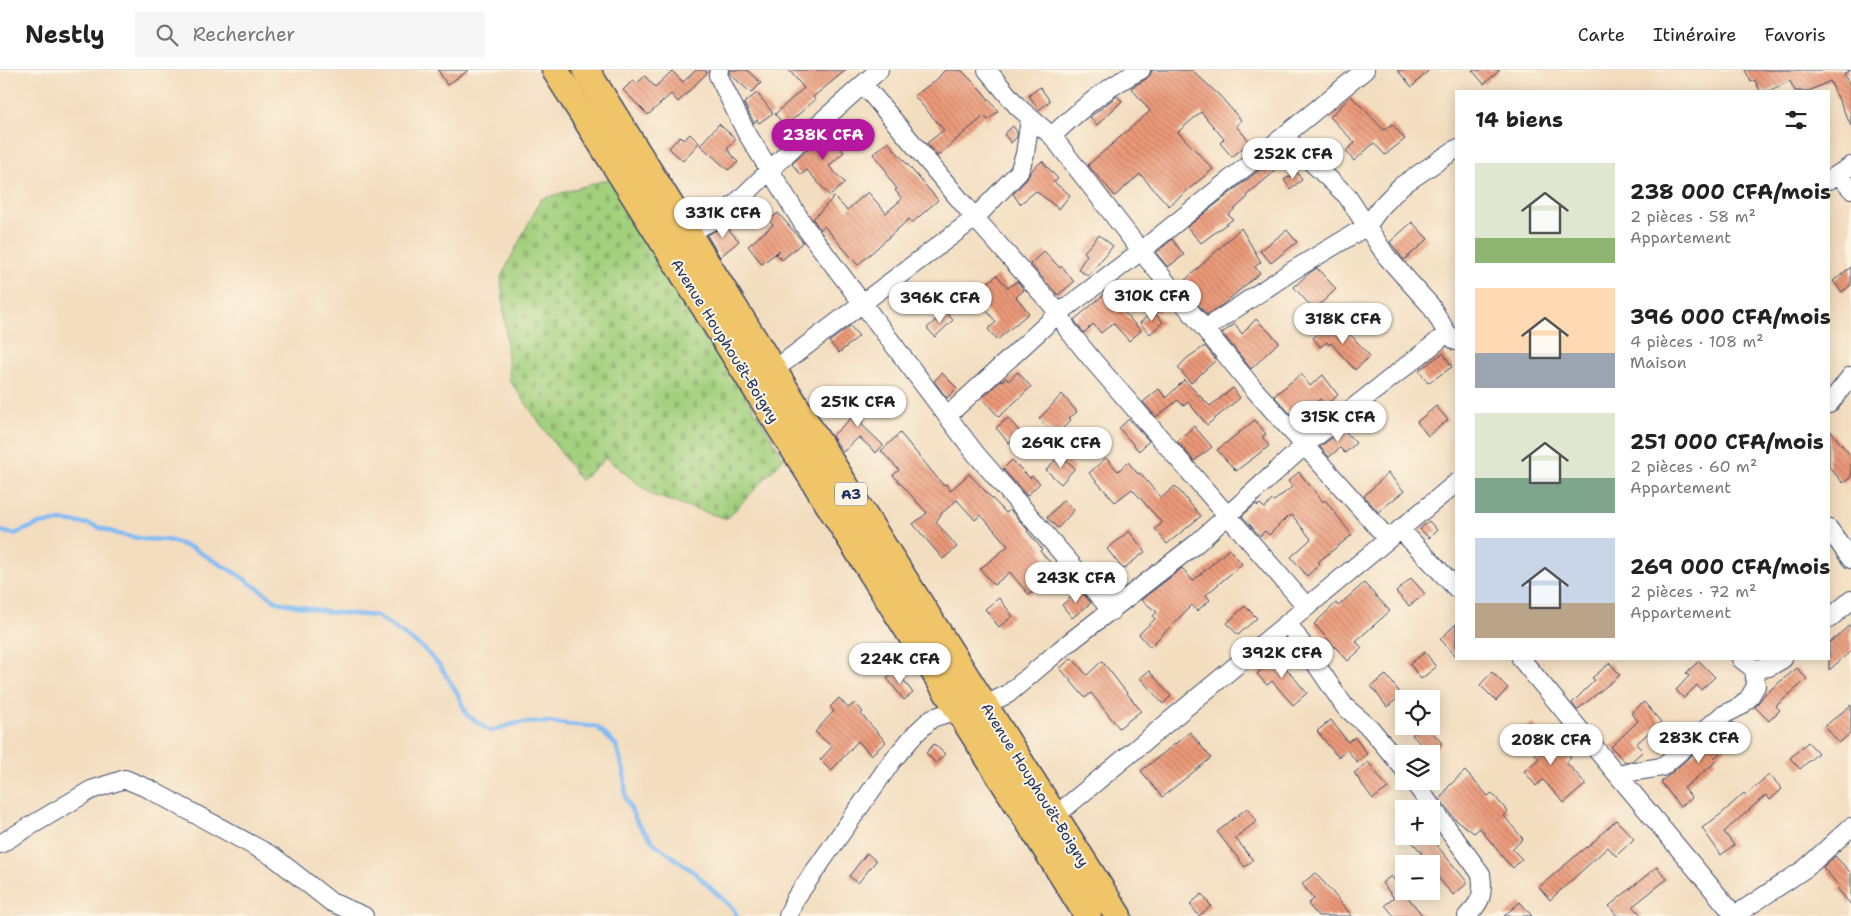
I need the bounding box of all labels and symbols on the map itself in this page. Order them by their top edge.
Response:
pin: 238K CFA [771,118,875,161]
pin: 252K CFA [1241,138,1345,180]
pin: 331K CFA [671,196,775,239]
street label: Avenue Houphouët-Boigny [666,255,784,427]
pin: 310K CFA [1100,280,1204,322]
pin: 396K CFA [888,282,992,324]
pin: 318K CFA [1291,302,1395,345]
pin: 251K CFA [806,386,910,428]
pin: 315K CFA [1286,400,1390,443]
pin: 269K CFA [1009,426,1113,469]
road number: A3 [835,482,867,506]
pin: 243K CFA [1024,562,1128,604]
pin: 392K CFA [1230,636,1334,679]
pin: 224K CFA [848,642,952,685]
street label: Avenue Houphouët-Boigny [976,699,1094,871]
pin: 283K CFA [1647,722,1751,764]
pin: 208K CFA [1499,724,1603,766]

